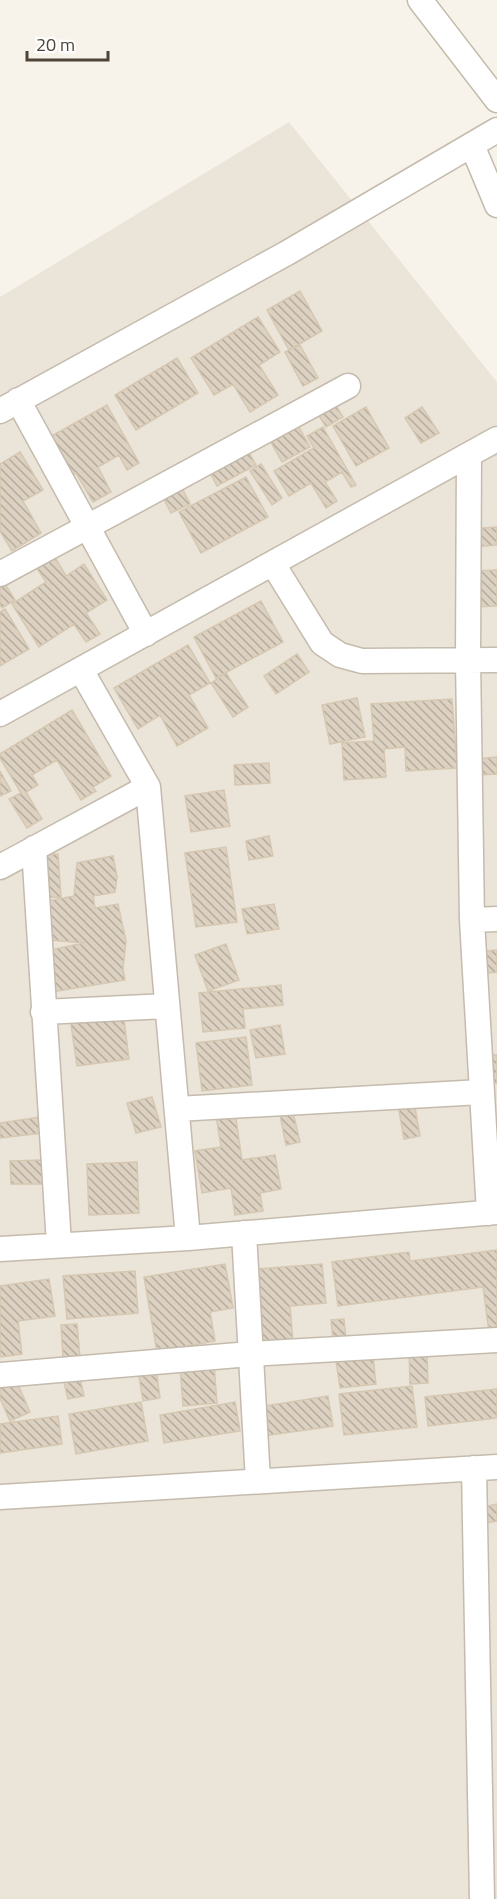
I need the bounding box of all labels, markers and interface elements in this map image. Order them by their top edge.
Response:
scale bar [27,24,108,62]
text: 20 m [36,31,75,58]

